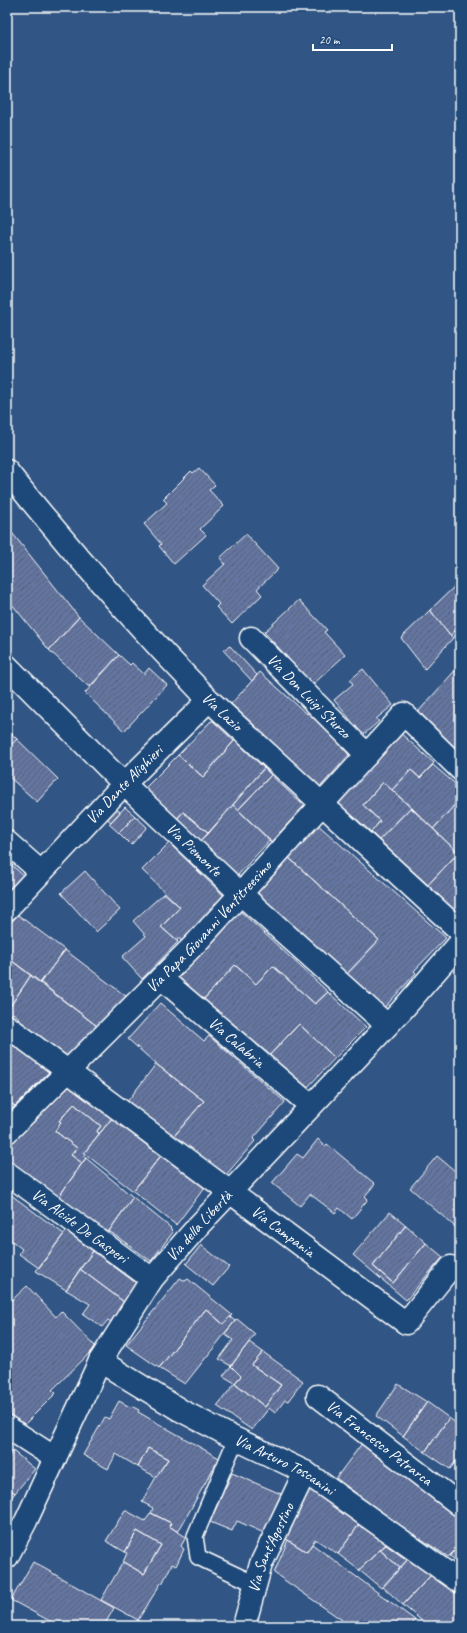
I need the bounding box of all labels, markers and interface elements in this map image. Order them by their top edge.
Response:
scale bar [313,26,392,52]
text: 20 m [319,32,341,48]
street label: Via Don Luigi Sturzo [263,650,357,744]
street label: Via Lazio [197,688,248,737]
street label: Via Dante Alighieri [82,740,169,828]
street label: Via Piemonte [162,819,227,882]
street label: Via Papa Giovanni Ventitreesimo [142,855,277,997]
street label: Via Calabria [204,1013,270,1073]
street label: Via Alcide De Gasperi [28,1184,133,1269]
street label: Via della Libertà [162,1186,237,1266]
street label: Via Campania [247,1201,320,1262]
street label: Via Francesco Petrarca [322,1396,437,1491]
street label: Via Arturo Toscanini [231,1430,340,1501]
street label: Via Sant'Agostino [244,1498,299,1595]

